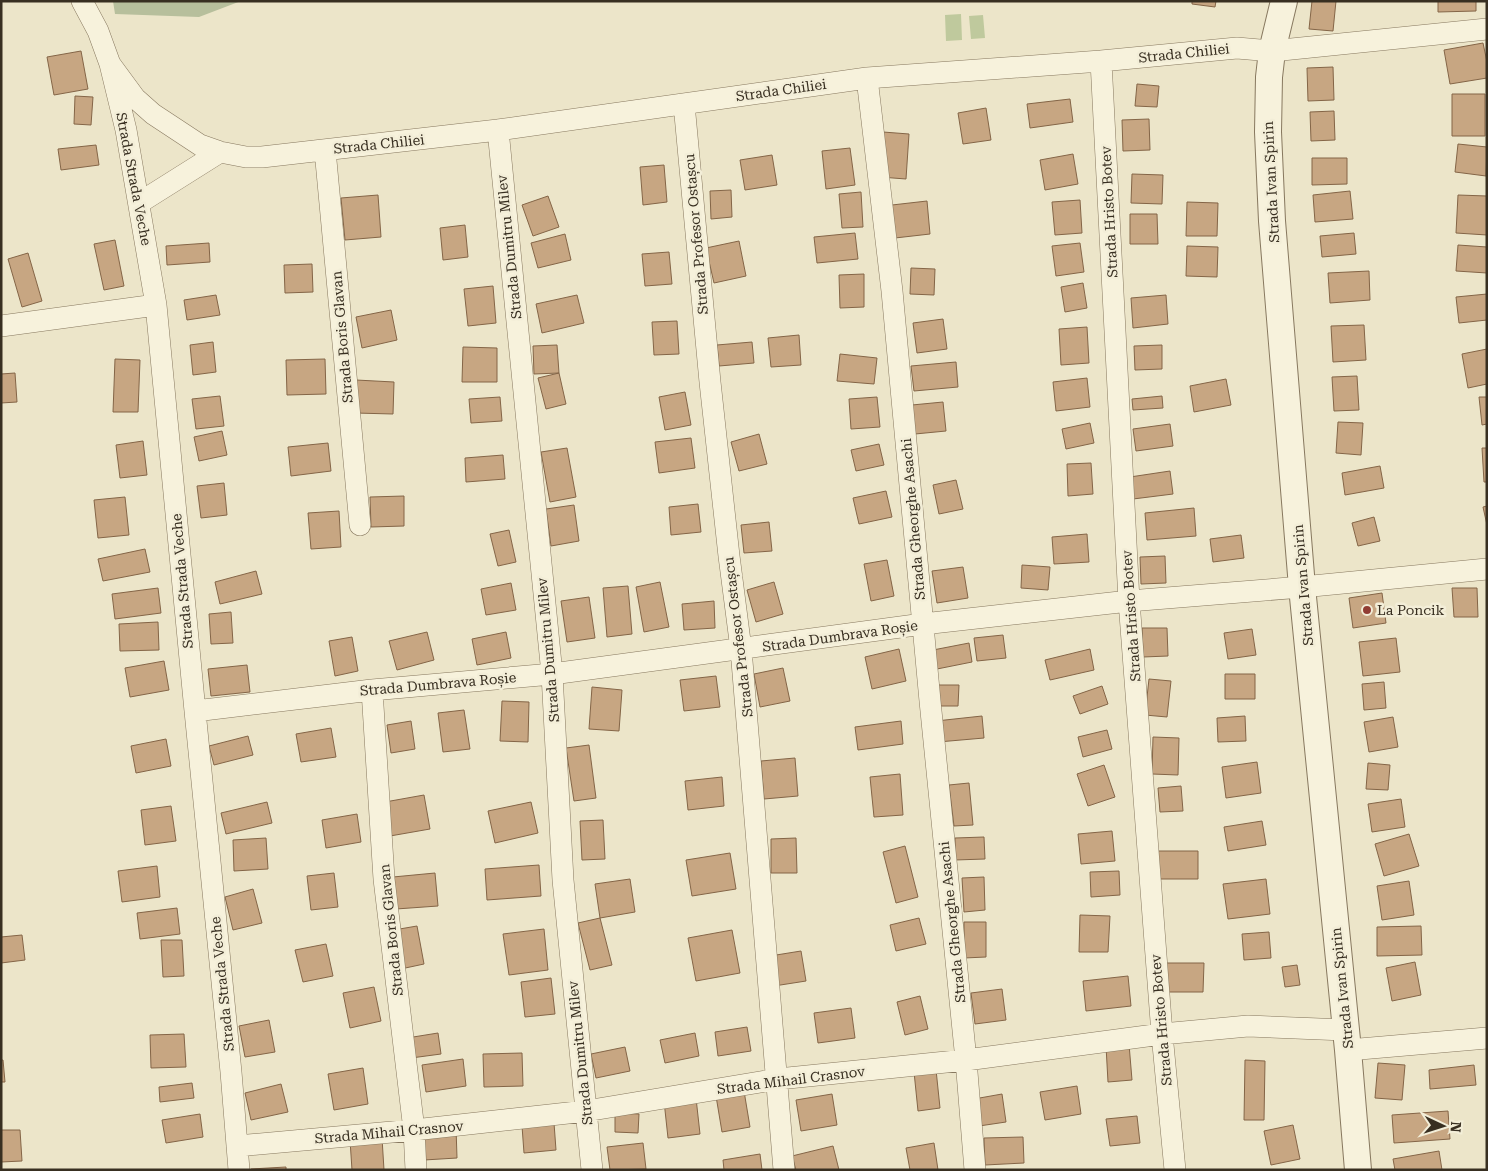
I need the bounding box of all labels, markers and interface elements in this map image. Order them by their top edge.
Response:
street label: Strada Chiliei [1138,40,1231,66]
street label: Strada Chiliei [735,76,828,104]
street label: Strada Strada Veche [113,111,155,247]
street label: Strada Ivan Spirin [1260,121,1282,243]
street label: Strada Chiliei [333,131,426,157]
street label: Strada Hristo Botev [1098,145,1120,278]
street label: Strada Profesor Ostașcu [681,153,712,315]
street label: Strada Dumitru Milev [493,173,525,320]
street label: Strada Boris Glavan [328,270,356,404]
street label: Strada Gheorghe Asachi [898,437,928,601]
street label: Strada Strada Veche [168,513,196,649]
street label: Strada Ivan Spirin [1290,524,1316,646]
street label: Strada Hristo Botev [1118,549,1144,682]
street label: Strada Profesor Ostașcu [720,556,757,718]
street label: Strada Dumitru Milev [534,576,562,723]
place label: La Poncik [1377,602,1445,618]
marker: La Poncik [1361,604,1373,616]
street label: Strada Dumbrava Roșie [761,617,919,656]
street label: Strada Dumbrava Roșie [359,669,517,700]
street label: Strada Gheorghe Asachi [936,840,968,1004]
street label: Strada Boris Glavan [376,863,406,997]
street label: Strada Strada Veche [207,916,237,1052]
street label: Strada Ivan Spirin [1328,927,1356,1049]
street label: Strada Hristo Botev [1147,953,1175,1086]
street label: Strada Dumitru Milev [564,979,596,1126]
street label: Strada Mihail Crasnov [716,1063,867,1097]
north arrow [1418,1101,1468,1151]
street label: Strada Mihail Crasnov [314,1117,465,1146]
text: N [1448,1121,1464,1133]

